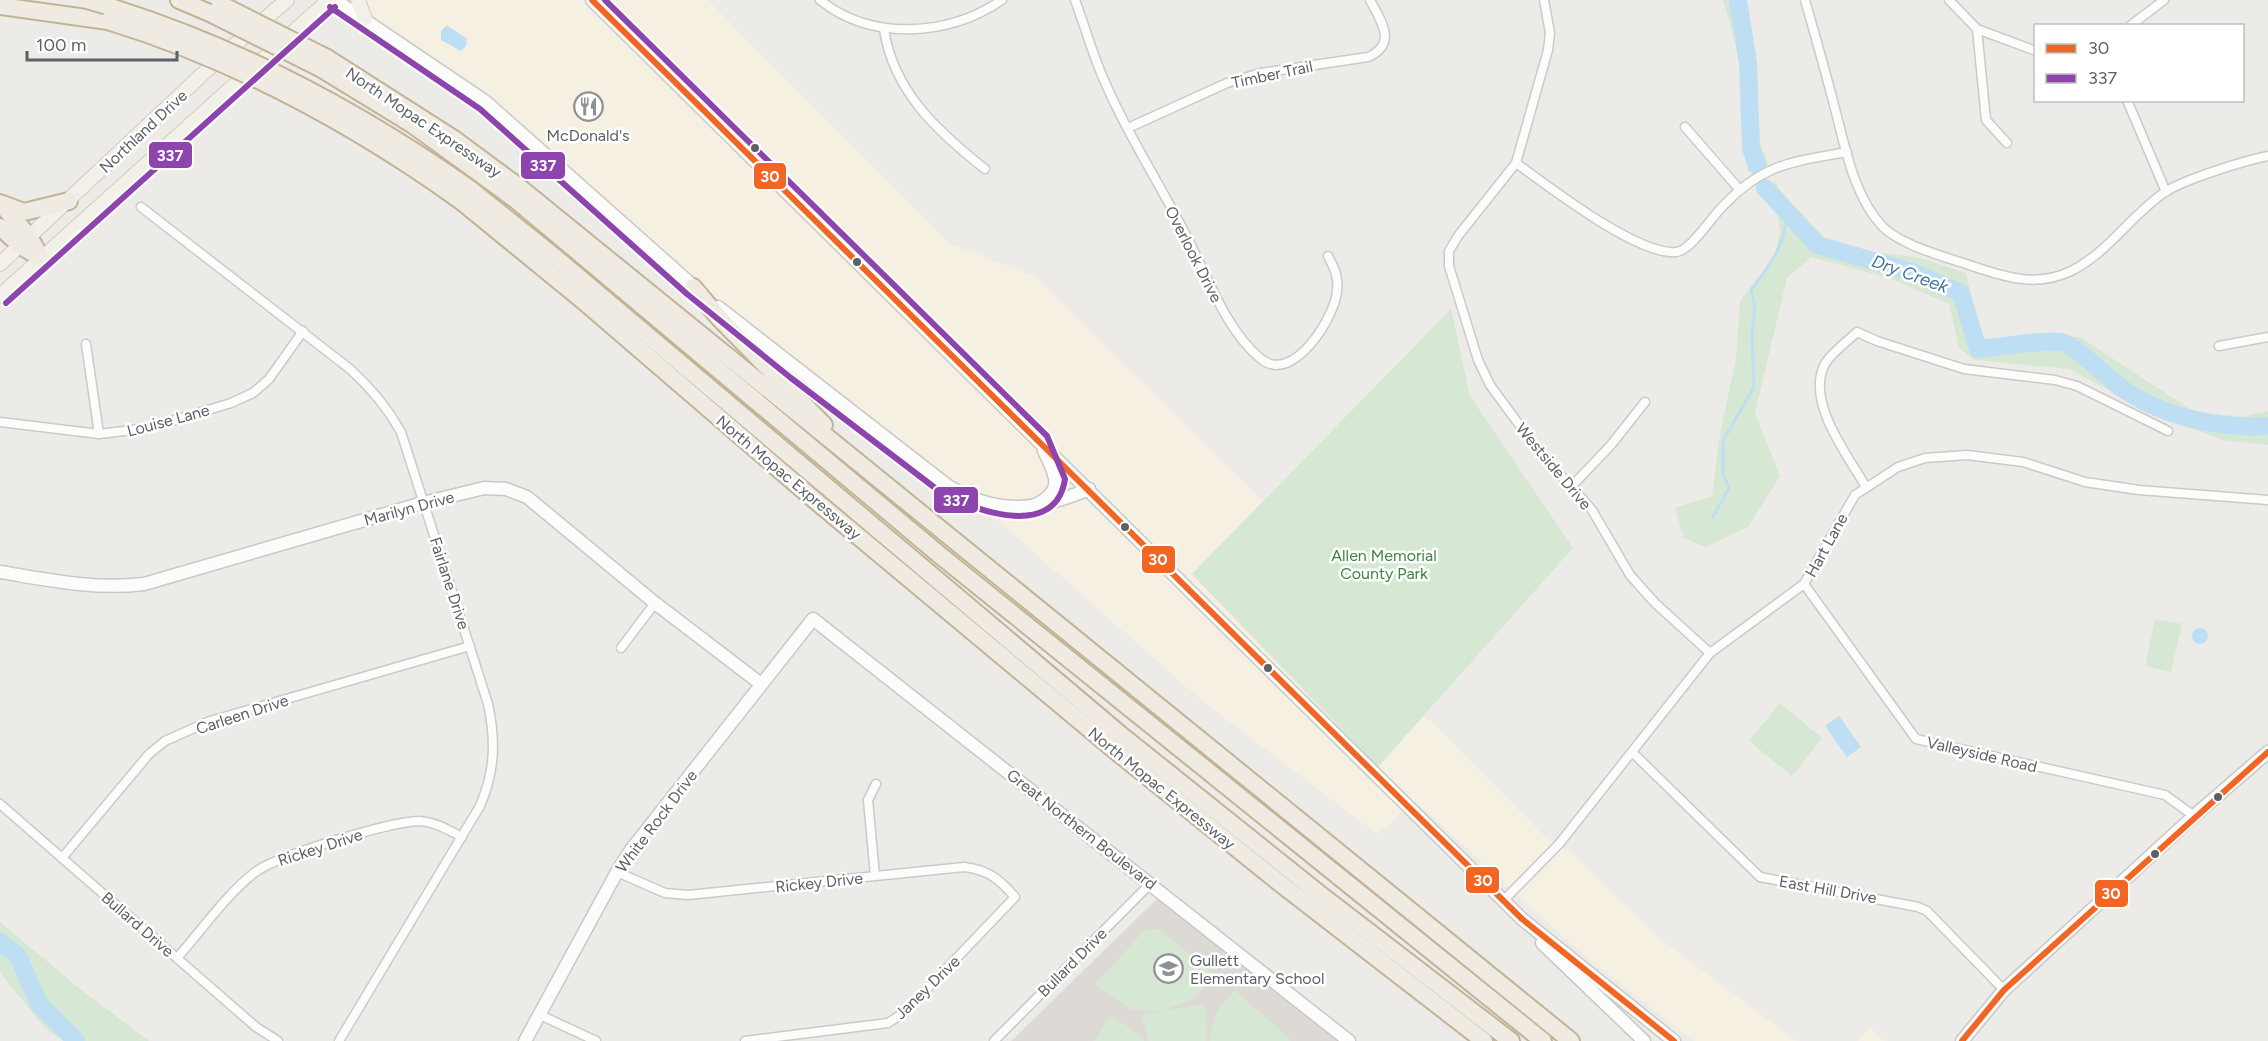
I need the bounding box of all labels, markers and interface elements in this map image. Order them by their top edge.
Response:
scale bar [27,24,177,62]
legend [2034,24,2244,102]
text: 100 m [36,34,86,56]
text: 30 [2088,37,2109,59]
street label: Timber Trail [1230,57,1314,92]
street label: North Mopac Expressway [342,63,506,182]
text: 337 [2088,67,2118,89]
street label: Northland Drive [96,86,191,177]
restaurant icon: McDonald's [572,91,604,123]
place label: McDonald's [546,126,630,145]
line badge: 337 [148,141,193,169]
unlabelled marker [749,142,761,154]
text: 337 [157,146,183,165]
line badge: 337 [520,151,566,180]
text: 337 [530,156,556,175]
line badge: 30 [753,162,787,190]
text: 30 [760,167,780,186]
street label: Overlook Drive [1161,203,1226,306]
water label: Dry Creek [1869,250,1953,298]
unlabelled marker [851,256,863,268]
street label: Louise Lane [125,400,212,441]
street label: North Mopac Expressway [712,411,865,544]
street label: Westside Drive [1512,419,1596,514]
line badge: 337 [933,486,979,514]
street label: Marilyn Drive [362,487,457,530]
text: 337 [943,491,969,510]
street label: Hart Lane [1801,510,1852,580]
unlabelled marker [1119,521,1131,533]
street label: Fairlane Drive [426,534,473,632]
line badge: 30 [1141,545,1176,574]
park label: Allen Memorial County Park [1331,546,1437,583]
text: 30 [1148,550,1168,569]
unlabelled marker [1262,662,1274,674]
street label: Carleen Drive [194,691,291,738]
street label: North Mopac Expressway [1084,723,1239,854]
street label: Valleyside Road [1925,733,2039,776]
street label: Great Northern Boulevard [1003,765,1160,894]
street label: White Rock Drive [612,766,701,876]
unlabelled marker [2212,791,2224,803]
street label: Rickey Drive [275,825,365,870]
unlabelled marker [2149,848,2161,860]
line badge: 30 [1465,866,1500,894]
street label: Rickey Drive [774,868,864,897]
text: 30 [1473,871,1493,890]
street label: East Hill Drive [1778,872,1878,907]
line badge: 30 [2094,879,2129,908]
text: 30 [2101,884,2121,903]
street label: Bullard Drive [98,888,178,961]
street label: Bullard Drive [1034,924,1111,1001]
street label: Janey Drive [891,951,964,1023]
place label: Gullett Elementary School [1190,951,1324,988]
school or university icon: Gullett Elementary School [1153,953,1185,985]

